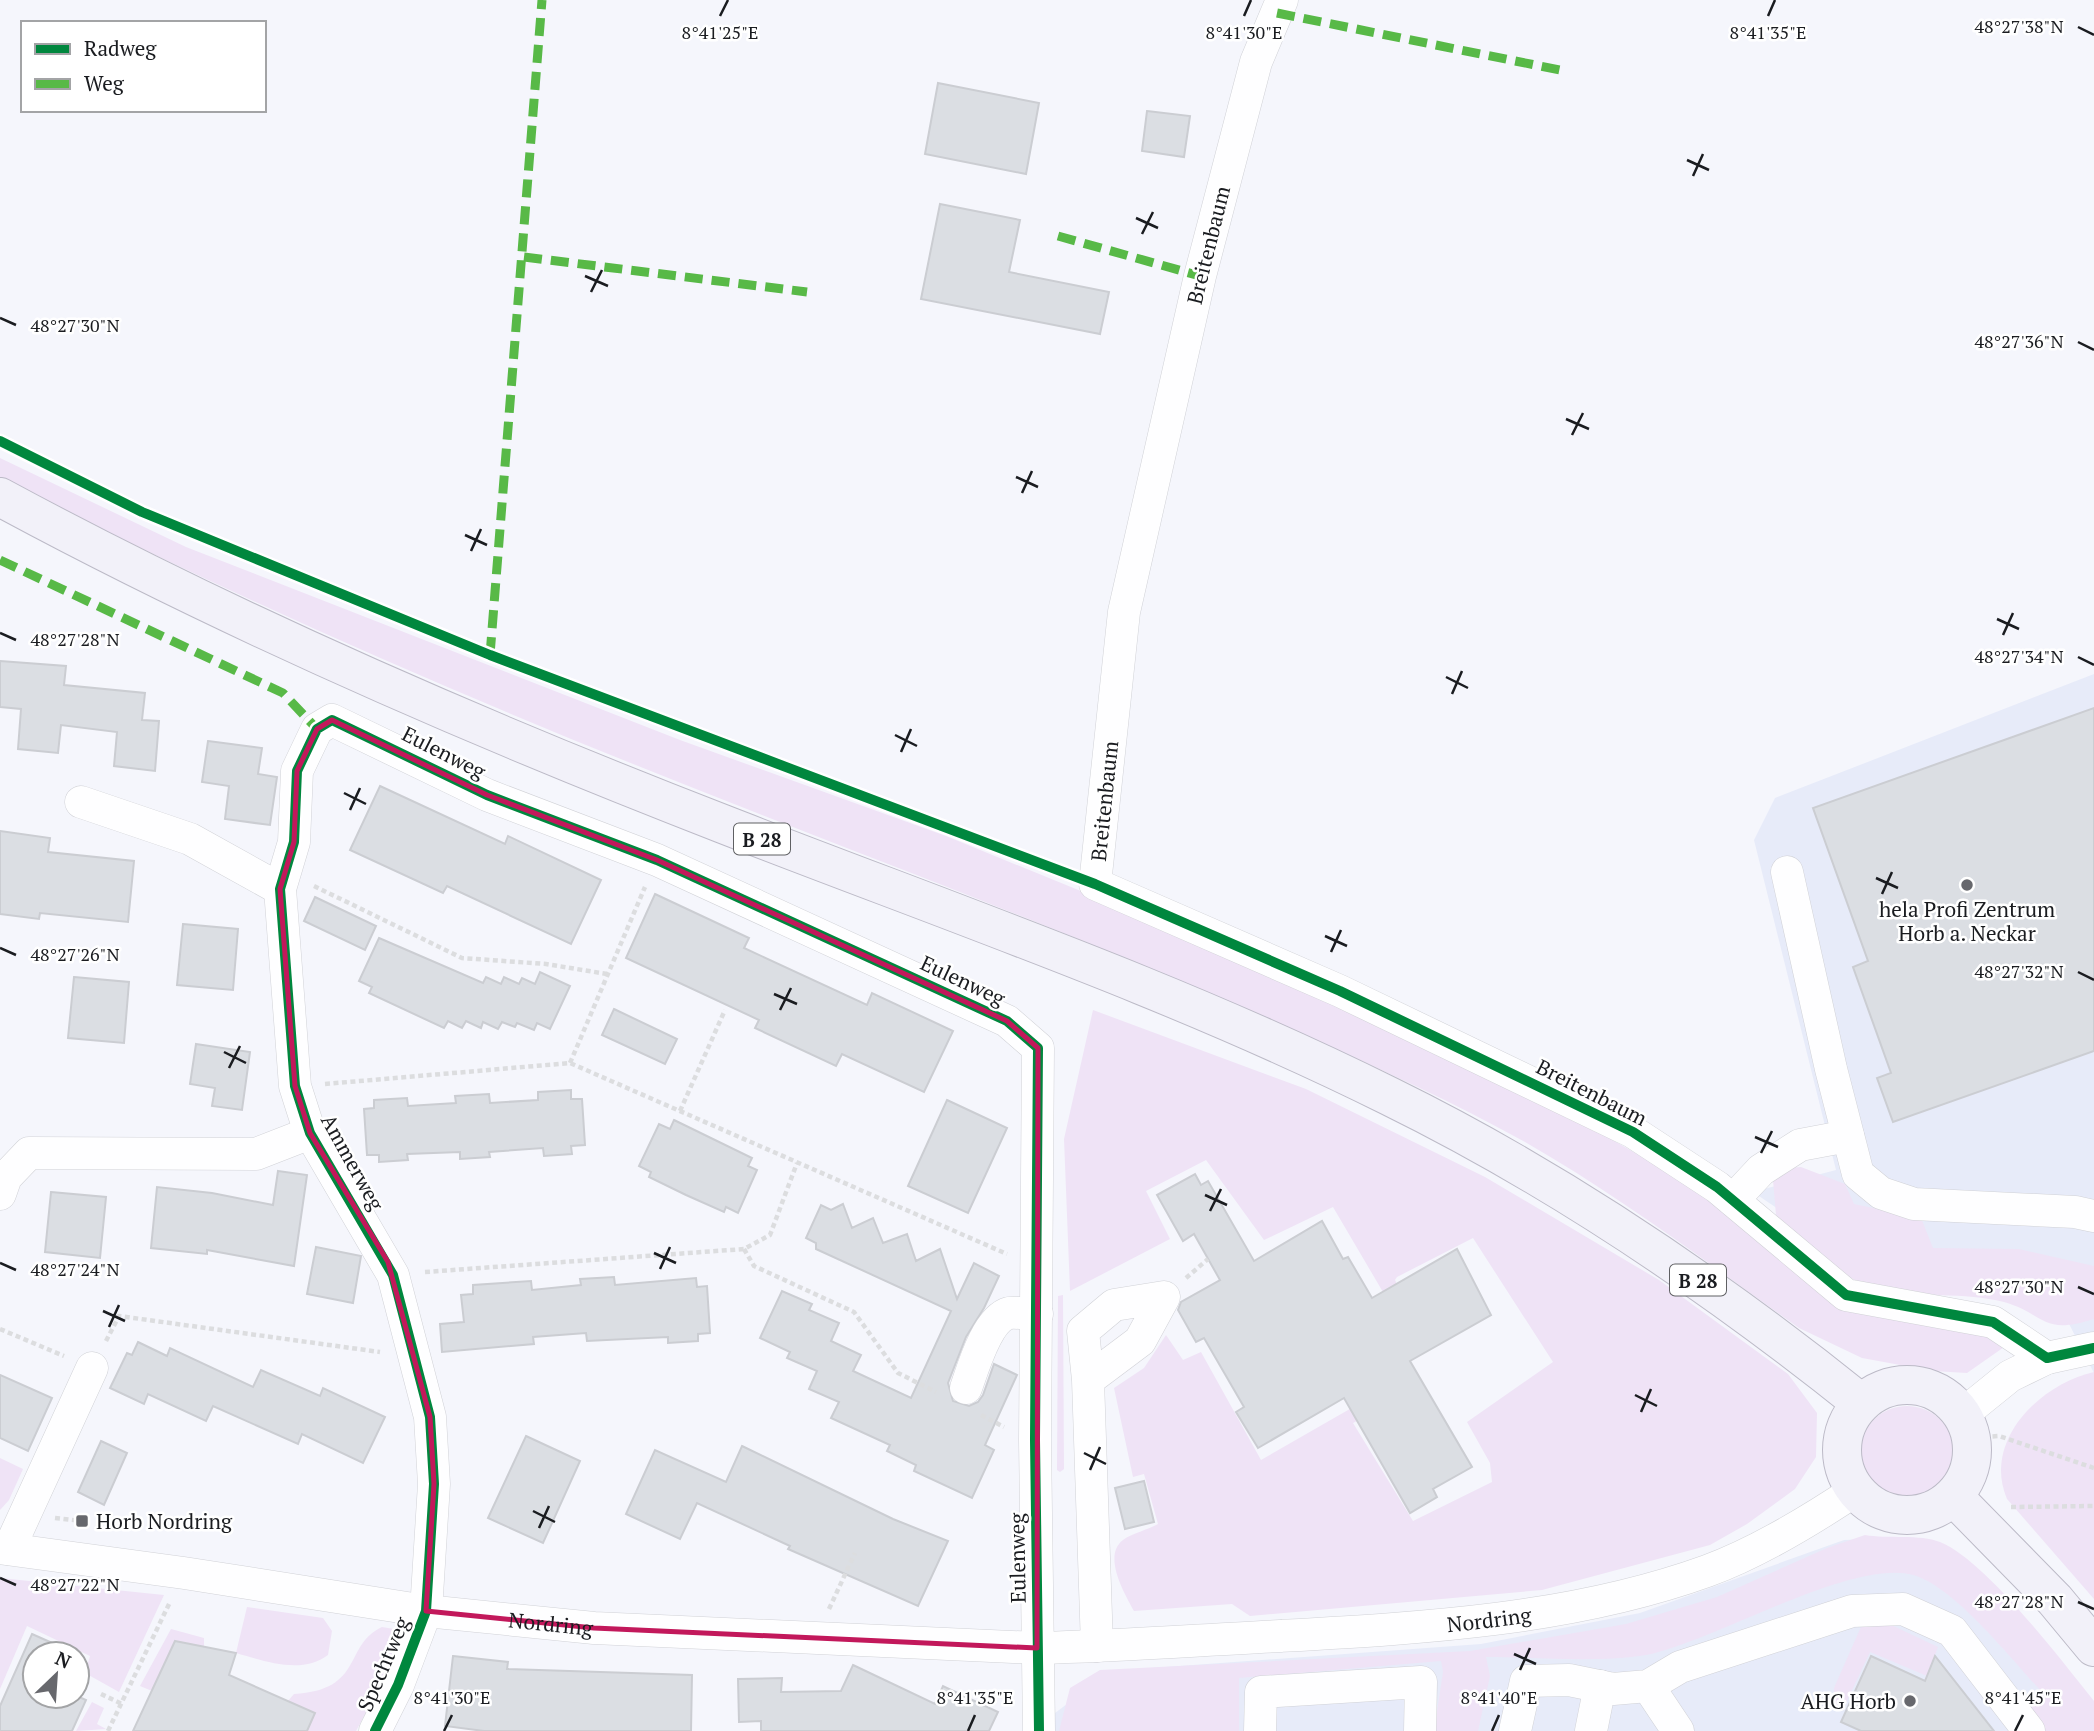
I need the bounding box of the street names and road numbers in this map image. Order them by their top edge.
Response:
street label: Breitenbaum [1180,183,1236,307]
street label: Eulenweg [397,719,491,785]
street label: Breitenbaum [1084,739,1124,863]
road number: B 28 [734,824,790,854]
street label: Eulenweg [916,948,1011,1012]
street label: Breitenbaum [1532,1052,1652,1132]
street label: Ammerweg [315,1109,391,1216]
road number: B 28 [1670,1264,1726,1296]
street label: Eulenweg [1002,1512,1032,1603]
street label: Nordring [1446,1600,1534,1638]
street label: Nordring [507,1605,595,1642]
street label: Spechtweg [351,1612,416,1716]

